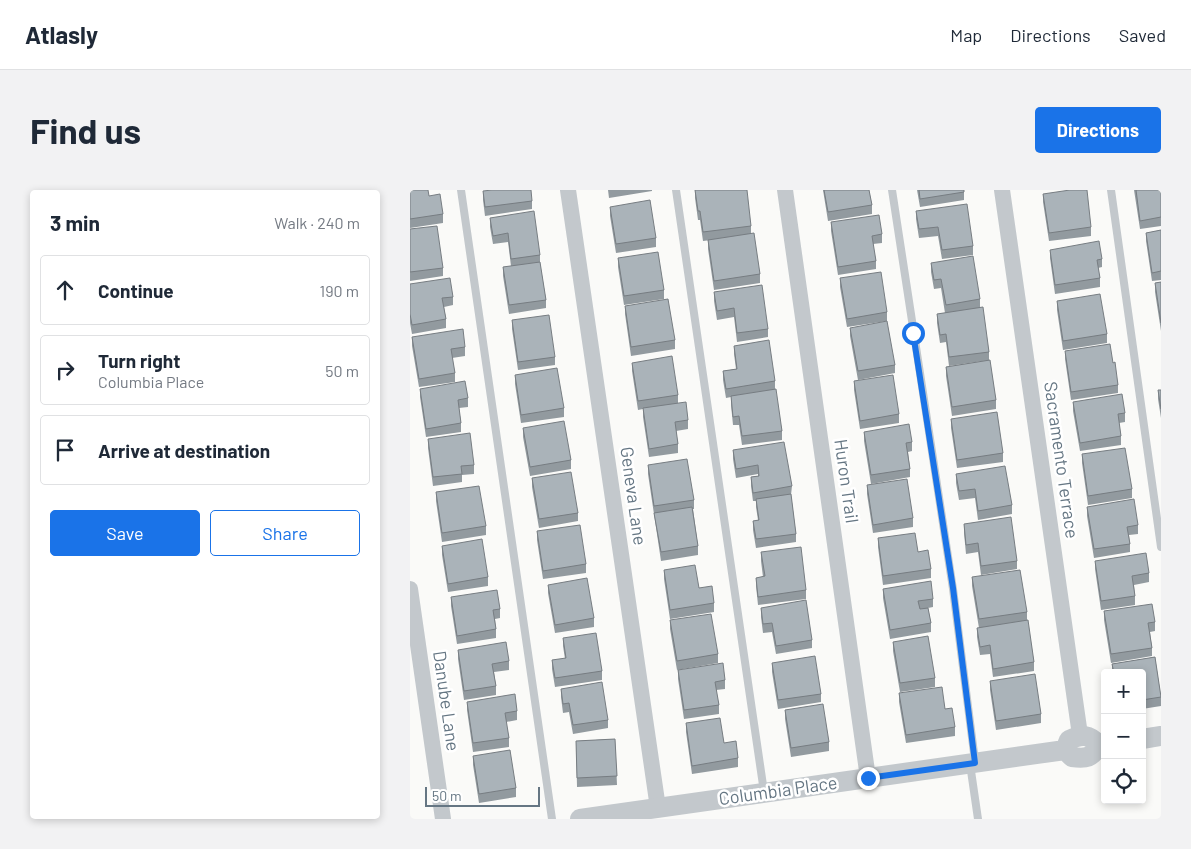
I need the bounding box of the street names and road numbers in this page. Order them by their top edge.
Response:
street label: Sacramento Terrace [1040,380,1084,540]
street label: Huron Trail [830,437,864,524]
street label: Geneva Lane [616,445,652,547]
street label: Danube Lane [429,649,465,752]
street label: Columbia Place [717,771,839,809]

